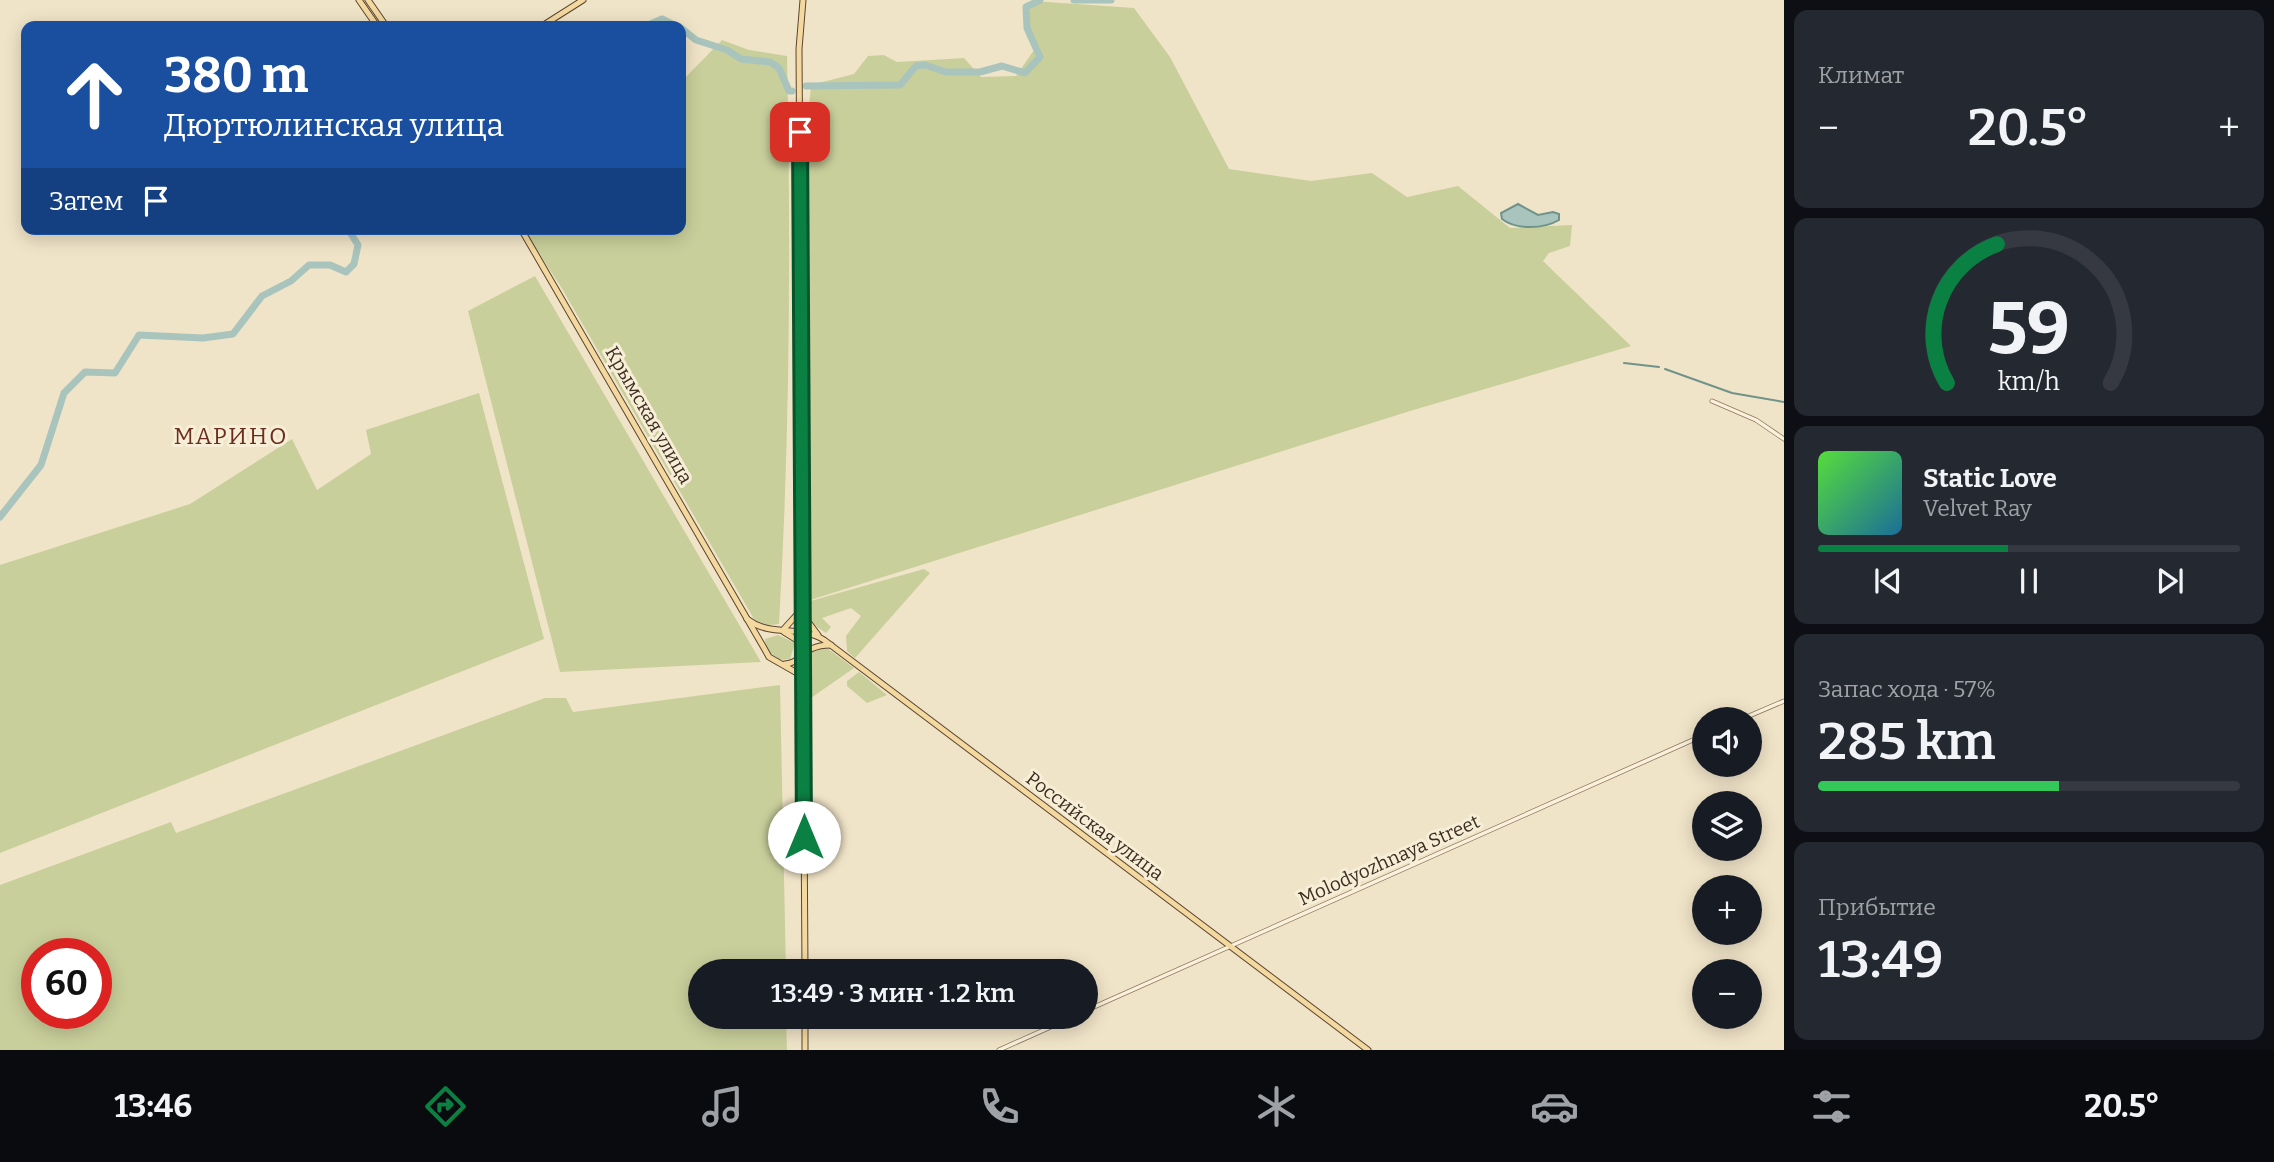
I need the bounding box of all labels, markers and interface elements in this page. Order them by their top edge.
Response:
text: 380 m [164,46,308,105]
icon: ahead [49,49,140,140]
text: Климат [1818,61,1904,89]
text: 20.5° [1968,96,2090,159]
pin [770,102,830,162]
text: − [1818,105,1839,151]
text: + [2218,105,2240,151]
text: Дюртюлинская улица [164,106,504,144]
icon: arrive [781,113,819,151]
icon: arrive [137,182,175,220]
text: Затем [49,186,123,217]
text: 59 [1988,285,2070,372]
street label: Крымская улица [600,342,698,488]
text: km/h [1998,367,2060,397]
district label: МАРИНО [174,422,288,450]
text: Static Love [1923,463,2057,494]
text: Velvet Ray [1923,494,2032,522]
icon: previous [1869,562,1907,600]
icon: pause [2010,562,2048,600]
icon: next [2151,562,2189,600]
text: Запас хода · 57% [1818,675,1996,703]
map controls [1692,707,1762,1029]
button: sound [1692,707,1762,777]
text: 285 km [1818,710,1996,773]
street label: Российская улица [1021,767,1169,886]
button: layers [1692,791,1762,861]
position arrow [767,800,841,874]
street label: Molodyozhnaya Street [1295,810,1483,910]
button: + [1692,875,1762,945]
text: Прибытие [1818,893,1936,921]
text: 13:49 [1818,928,1943,991]
speed limit sign: 60 [21,938,112,1029]
button: − [1692,959,1762,1029]
text: 13:49 · 3 мин · 1.2 km [771,978,1015,1009]
icon: directions [421,1082,470,1131]
icon: music [698,1082,747,1131]
icon: phone [975,1082,1024,1131]
icon: climate [1252,1082,1301,1131]
icon: car [1530,1082,1579,1131]
icon: filters [1807,1082,1856,1131]
text: 13:46 [114,1087,192,1125]
text: 20.5° [2084,1087,2160,1125]

